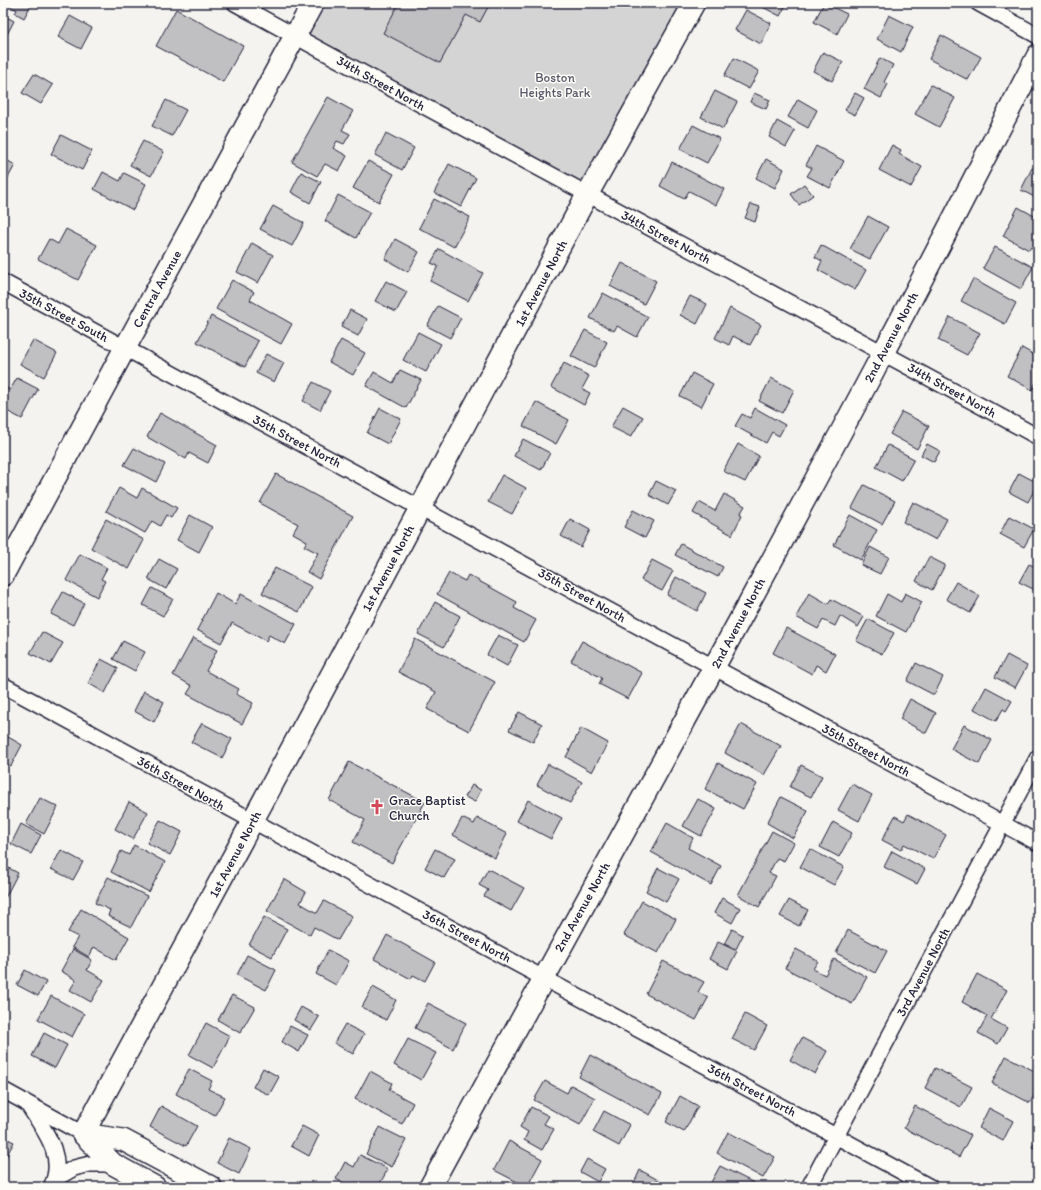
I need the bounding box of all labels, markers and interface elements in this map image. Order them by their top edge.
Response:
street label: 34th Street North [334,52,428,114]
park label: Boston Heights Park [520,70,591,100]
street label: 34th Street North [619,207,714,267]
street label: 1st Avenue North [512,237,570,329]
street label: Central Avenue [130,248,184,330]
street label: 35th Street South [17,285,111,345]
street label: 2nd Avenue North [861,289,921,385]
street label: 34th Street North [905,359,999,421]
street label: 35th Street North [250,411,344,471]
street label: 1st Avenue North [359,522,417,614]
street label: 35th Street North [536,565,629,625]
street label: 2nd Avenue North [708,575,768,671]
street label: 35th Street North [819,720,913,780]
street label: 36th Street North [135,753,228,813]
place label: Grace Baptist Church [389,793,466,823]
church icon: Grace Baptist Church [368,798,386,816]
street label: 1st Avenue North [206,808,264,900]
street label: 2nd Avenue North [551,859,613,955]
street label: 36th Street North [420,906,514,966]
street label: 3rd Avenue North [893,925,953,1019]
street label: 36th Street North [705,1060,799,1120]

